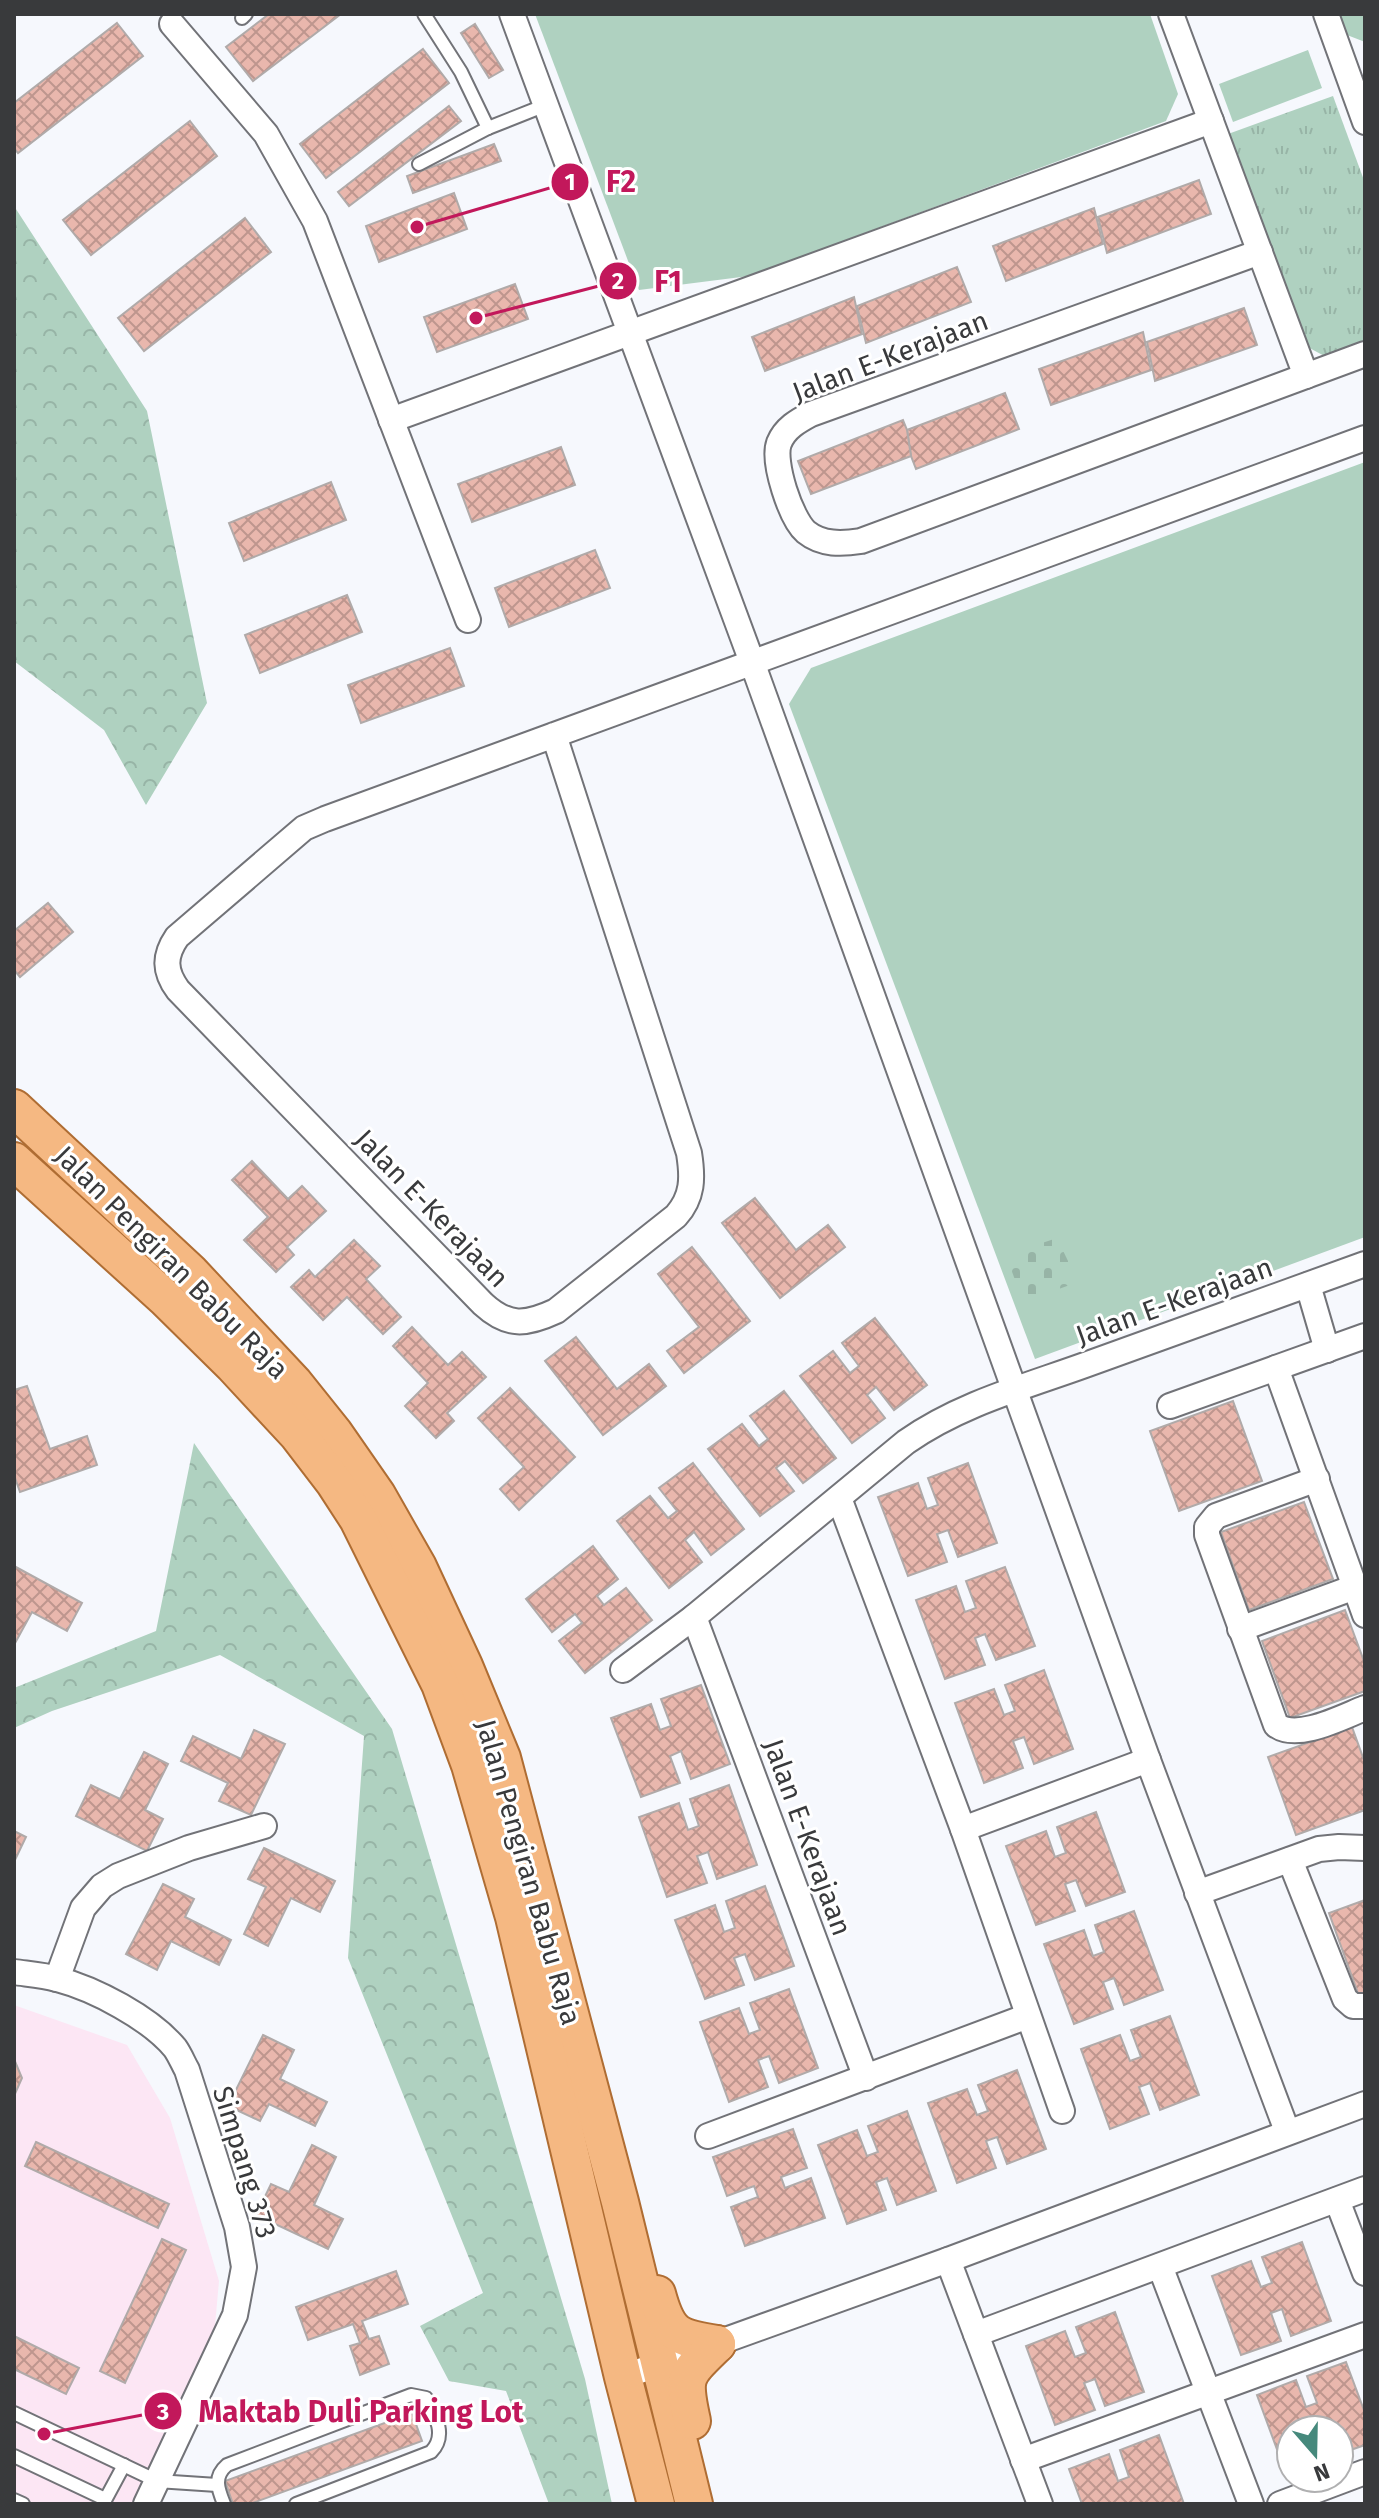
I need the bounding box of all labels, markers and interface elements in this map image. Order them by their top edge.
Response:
callout: F2 [550,155,652,209]
text: F2 [606,164,636,200]
text: 1 [564,168,576,196]
callout: F1 [598,254,698,308]
text: F1 [654,264,682,300]
text: 2 [612,267,624,295]
street label: Jalan E-Kerajaan [788,304,993,409]
street label: Jalan E-Kerajaan [348,1122,515,1294]
street label: Jalan Pengiran Babu Raja [48,1139,295,1386]
street label: Jalan E-Kerajaan [1071,1251,1277,1352]
street label: Jalan Pengiran Babu Raja [469,1716,588,2029]
street label: Jalan E-Kerajaan [757,1734,858,1940]
street label: Simpang 373 [206,2082,283,2242]
callout: Maktab Duli Parking Lot [143,2384,540,2438]
text: Maktab Duli Parking Lot [198,2394,524,2430]
text: 3 [156,2398,169,2426]
north arrow [1275,2414,1355,2494]
text: N [1310,2457,1333,2488]

